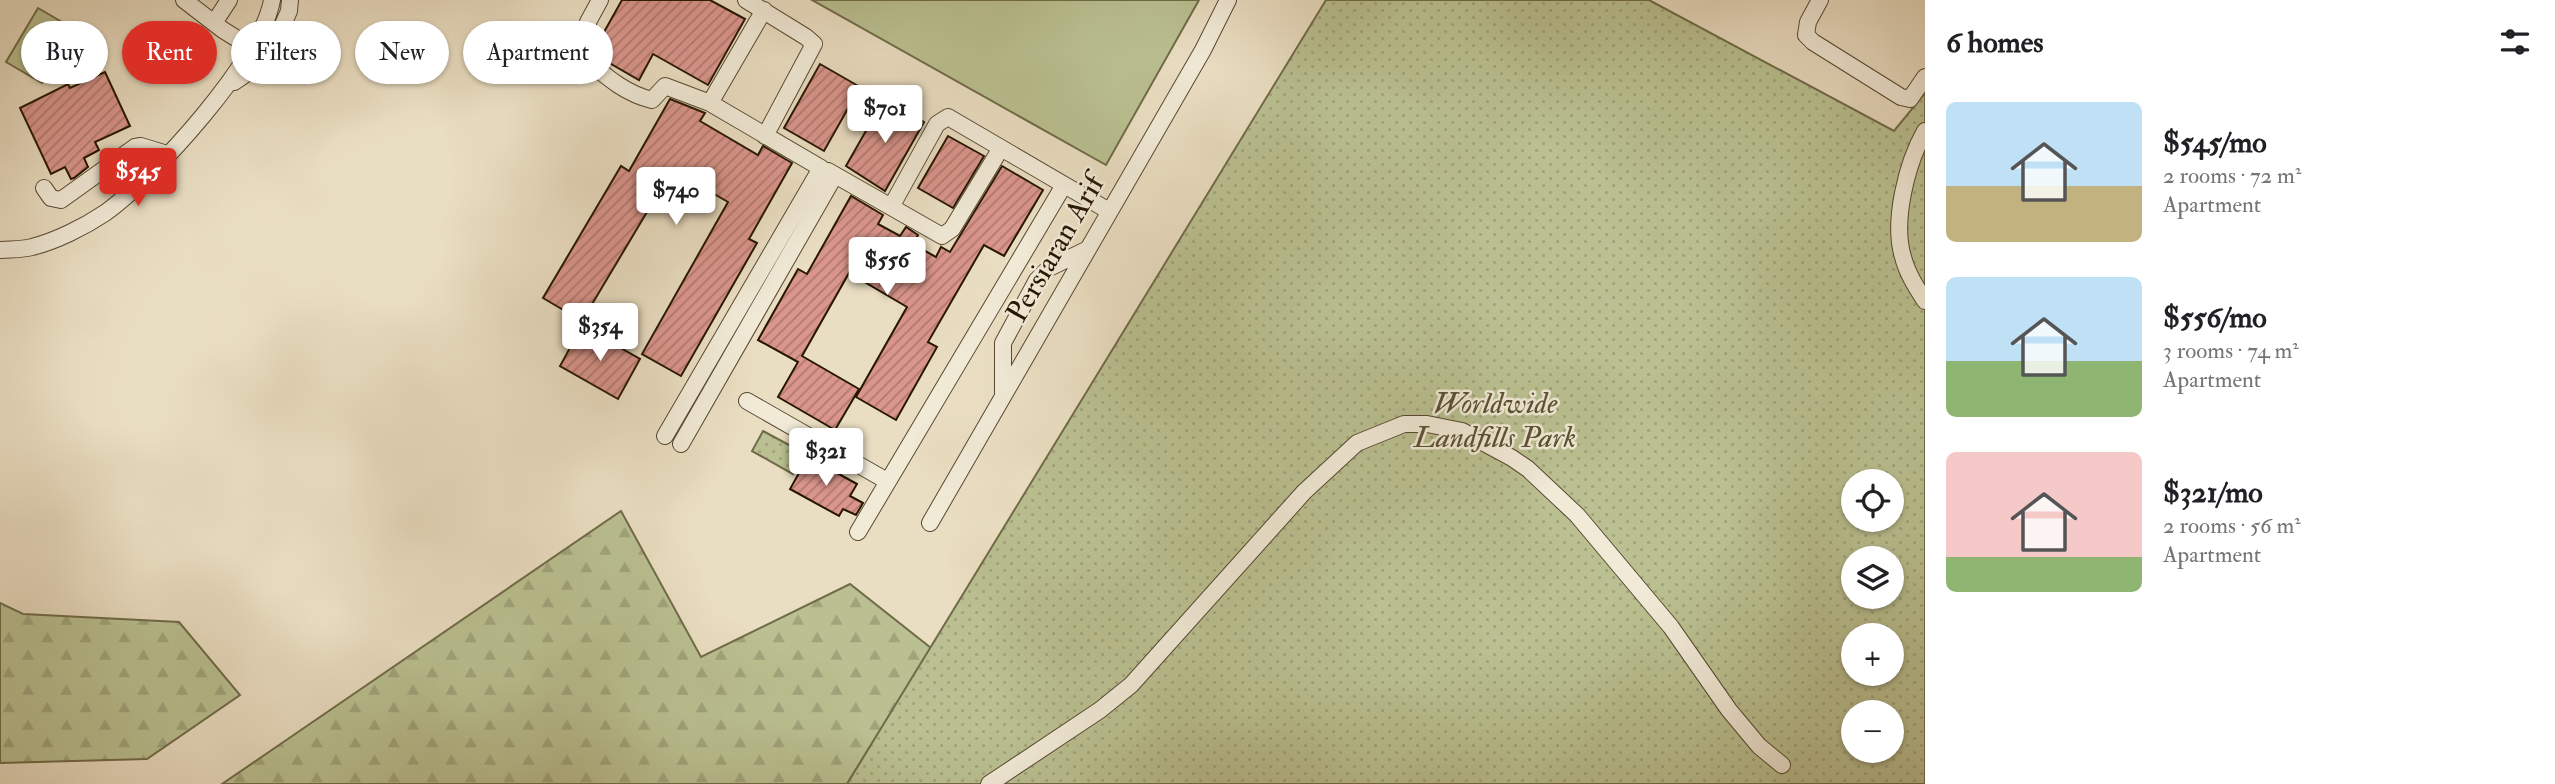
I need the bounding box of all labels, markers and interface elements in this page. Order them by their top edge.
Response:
chip: Buy [21,21,108,84]
chip: Rent [122,21,217,84]
chip: Filters [231,21,341,84]
chip: New [355,21,449,84]
chip: Apartment [463,21,613,84]
icon: filters [2496,23,2534,61]
text: 6 homes [1946,24,2044,61]
pin: $701 [844,86,926,145]
text: $701 [863,93,907,122]
text: $545/mo [2163,124,2267,161]
icon: home [2002,130,2086,214]
pin: $545 [97,148,179,208]
text: $545 [115,156,161,185]
text: 2 rooms · 72 m² [2163,161,2301,190]
street label: Persiaran Arif [998,164,1115,329]
pin: $740 [635,168,717,227]
text: $740 [652,175,700,204]
text: Apartment [2163,190,2261,219]
pin: $556 [846,238,928,297]
text: $556 [865,245,909,274]
text: $556/mo [2163,299,2267,336]
pin: $354 [559,304,641,363]
icon: home [2002,305,2086,389]
text: $354 [578,311,622,340]
text: 3 rooms · 74 m² [2163,336,2299,365]
text: Apartment [2163,365,2261,394]
park label: Worldwide Landfills Park [1413,385,1576,456]
pin: $321 [785,428,867,488]
text: $321 [805,436,847,465]
map controls [1841,469,1904,763]
button: locate [1841,469,1904,532]
text: $321/mo [2163,474,2263,511]
icon: home [2002,480,2086,564]
text: 2 rooms · 56 m² [2163,511,2301,540]
text: Apartment [2163,540,2261,569]
button: layers [1841,546,1904,609]
button: + [1841,623,1904,686]
button: − [1841,700,1904,763]

